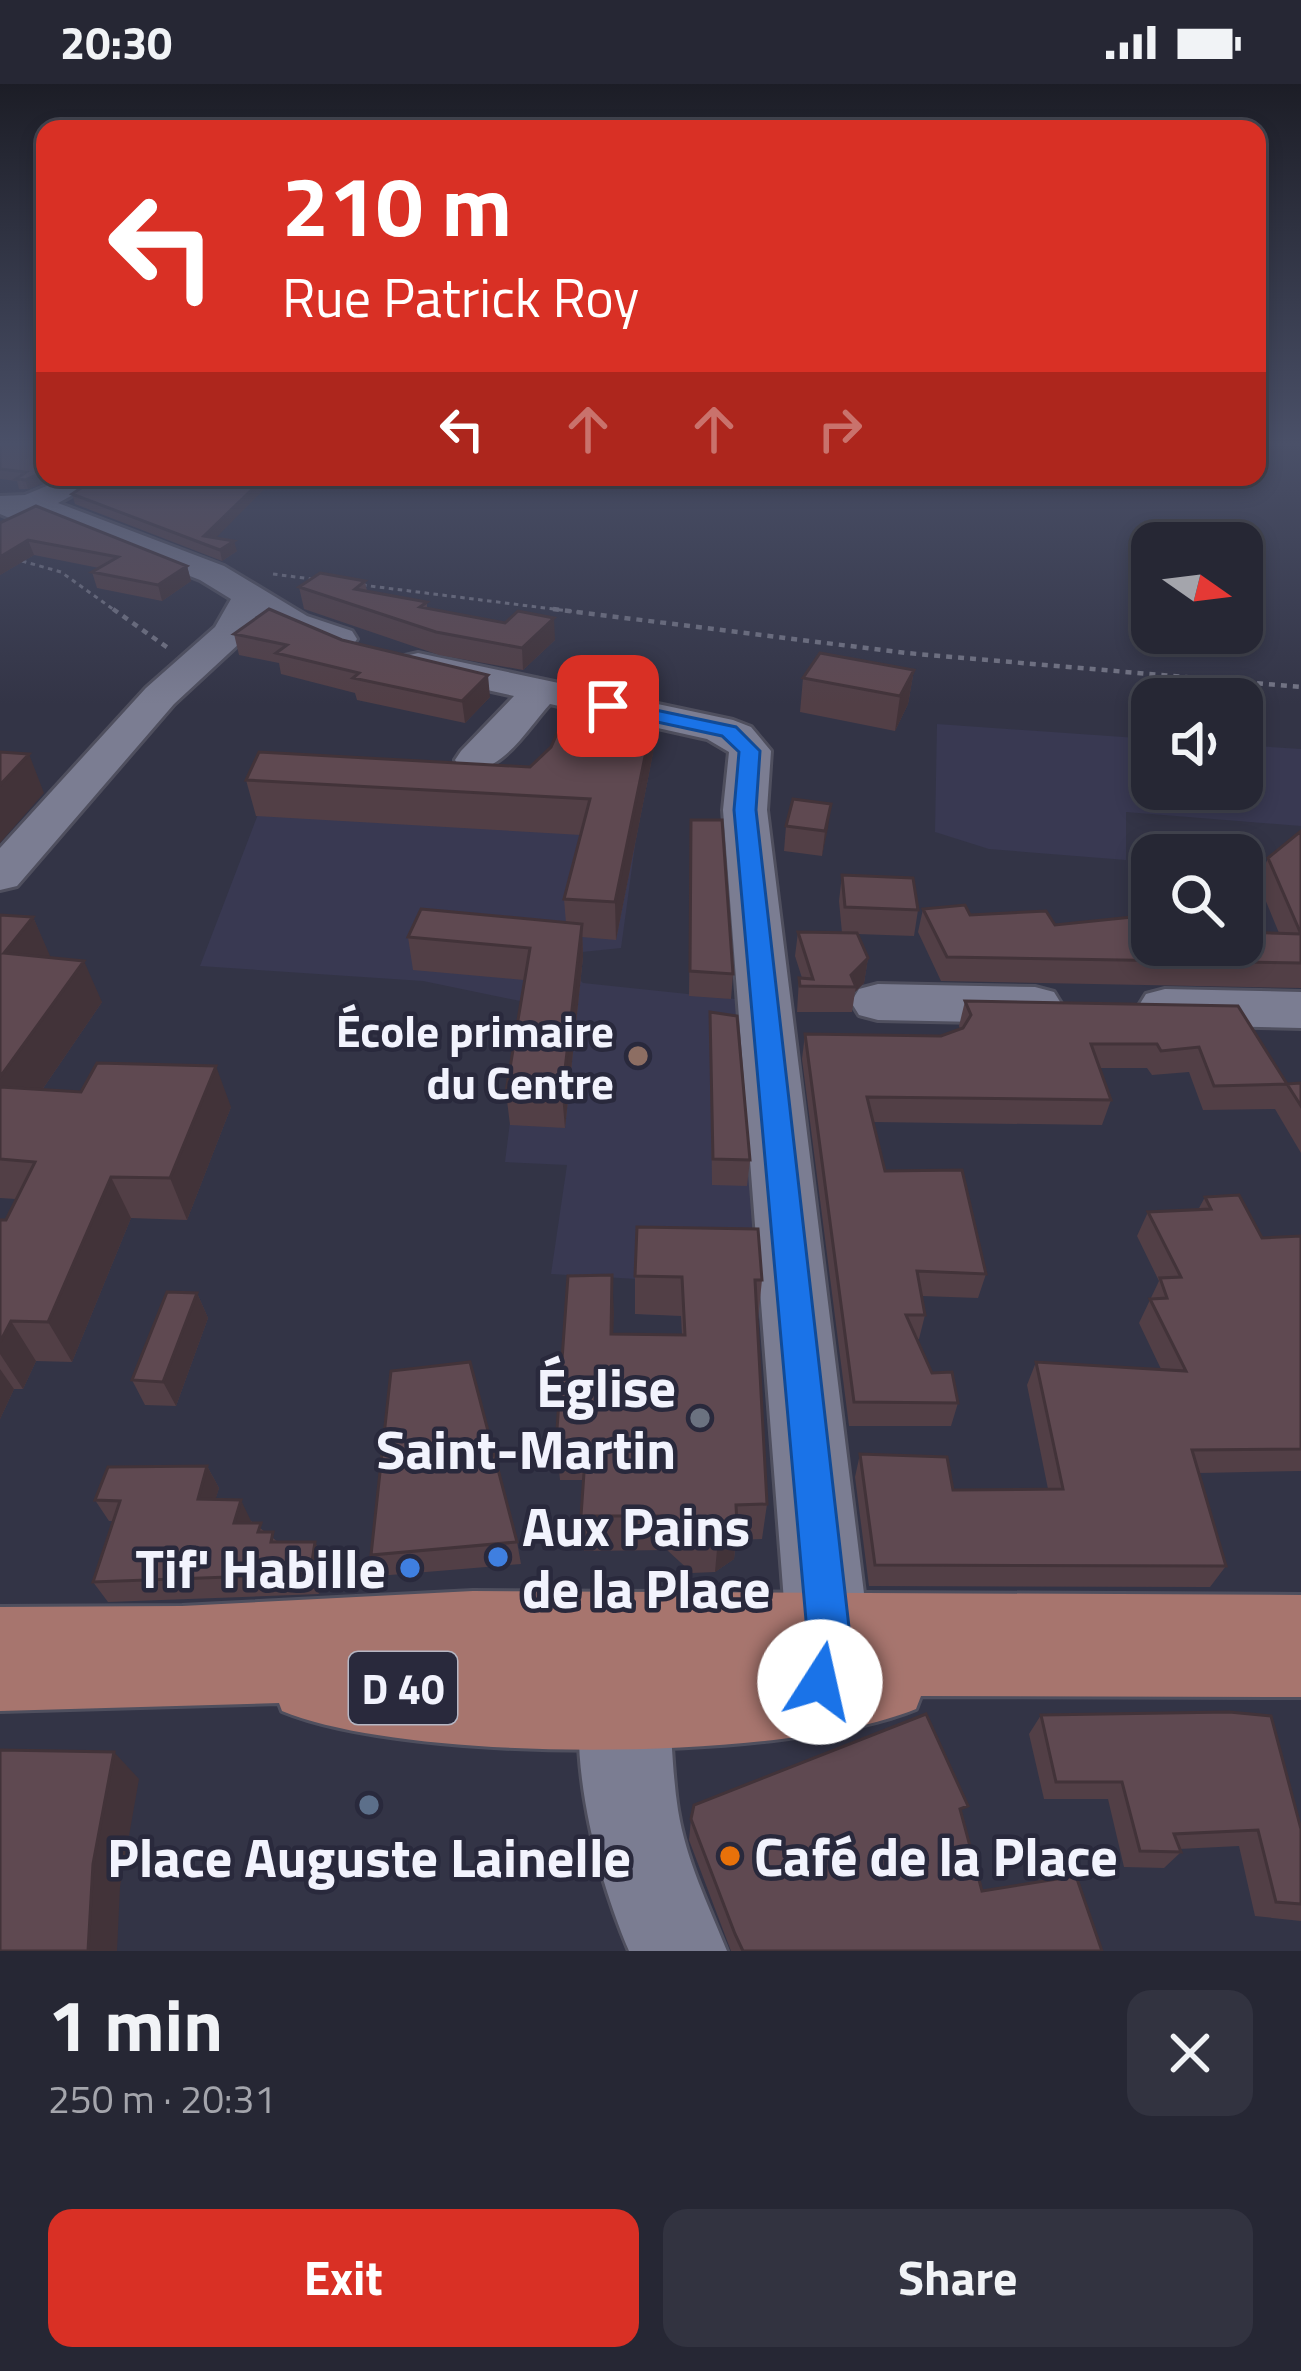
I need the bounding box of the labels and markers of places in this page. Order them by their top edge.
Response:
pin [557,655,659,757]
place label: École primaire du Centre [336,996,614,1116]
marker: École primaire du Centre [625,1043,651,1069]
place label: Église Saint-Martin [376,1346,676,1490]
marker: Église Saint-Martin [687,1405,713,1431]
place label: Aux Pains de la Place [522,1485,771,1629]
place label: Tif' Habille [135,1527,386,1609]
marker: Aux Pains de la Place [485,1544,511,1570]
marker: Tif' Habille [397,1555,423,1581]
marker: Place Auguste Lainelle [356,1792,382,1818]
place label: Café de la Place [754,1815,1118,1897]
place label: Place Auguste Lainelle [107,1816,631,1898]
marker: Café de la Place [717,1843,743,1869]

